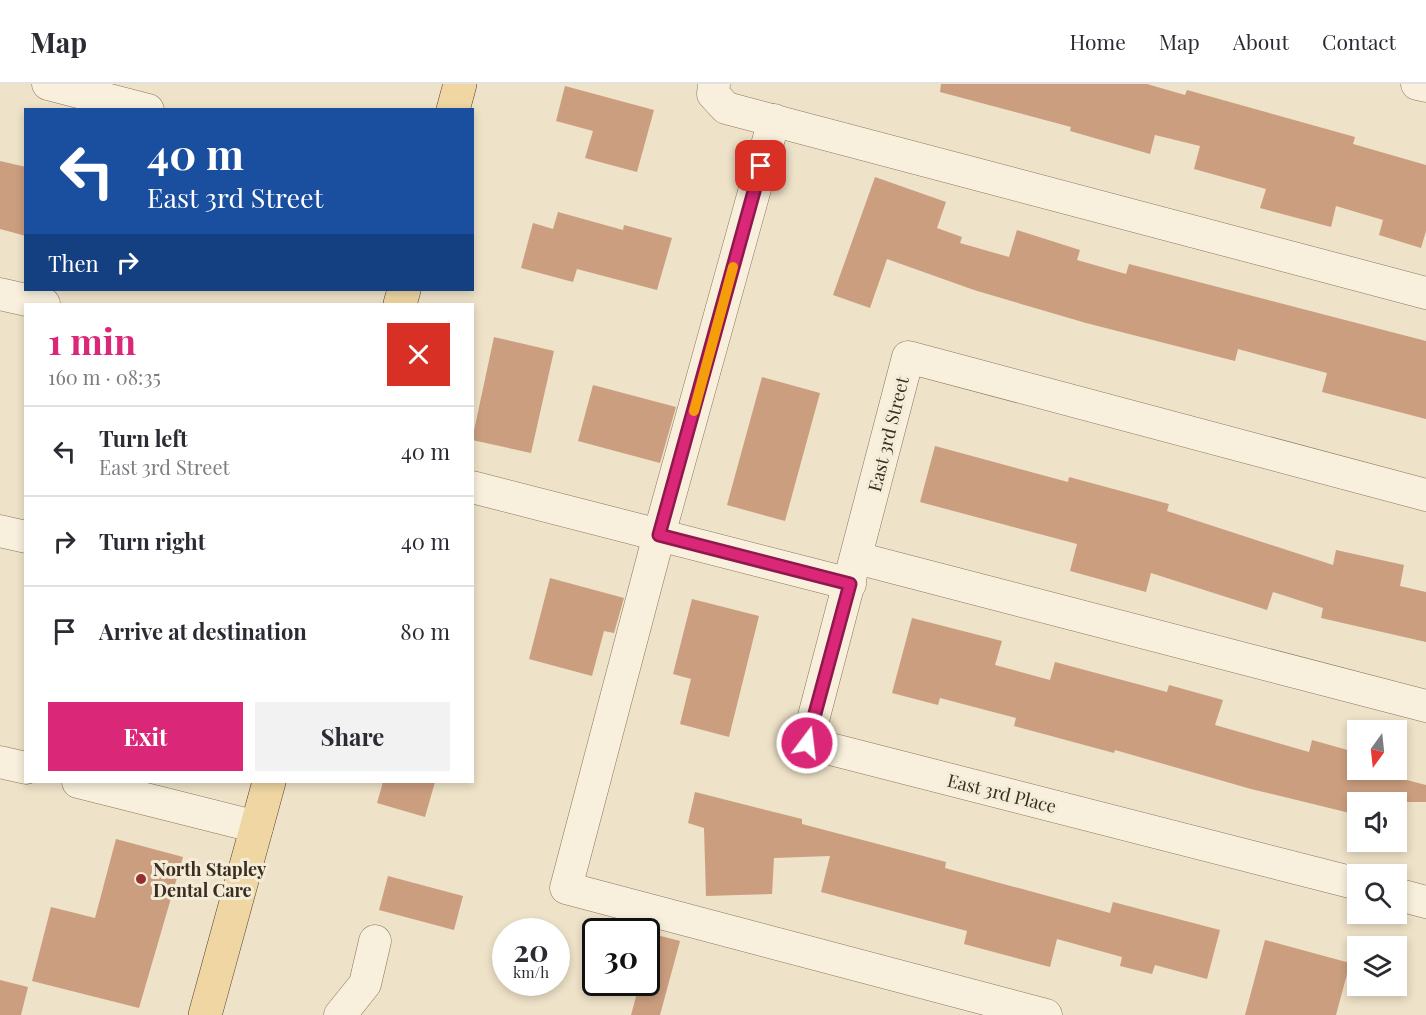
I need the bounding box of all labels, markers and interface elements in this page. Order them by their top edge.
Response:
text: Map [30,23,87,60]
text: Home [1070,27,1126,55]
text: Map [1159,27,1200,55]
text: About [1233,27,1289,55]
text: Contact [1322,27,1396,55]
text: 40 m [147,125,244,181]
icon: left [48,132,126,210]
pin [735,140,786,191]
icon: arrive [744,149,777,182]
text: East 3rd Street [147,179,323,215]
icon: right [111,246,144,279]
text: Then [48,248,99,278]
text: 1 min [48,316,136,364]
button: close [387,323,450,386]
text: 160 m · 08:35 [48,363,161,390]
street label: East 3rd Street [862,373,914,494]
text: Turn left [99,423,188,453]
icon: left [48,435,81,468]
text: 40 m [401,436,450,466]
text: East 3rd Street [99,453,230,480]
icon: right [48,525,81,558]
text: Turn right [99,526,205,556]
text: 40 m [401,526,450,556]
icon: arrive [48,615,81,648]
text: Arrive at destination [99,616,307,646]
text: 80 m [400,616,450,646]
button: Exit [48,702,243,771]
button: Share [255,702,450,771]
position arrow [775,711,839,775]
north arrow [1347,720,1407,780]
map controls [1347,720,1407,996]
street label: East 3rd Place [945,768,1059,818]
button: sound [1347,792,1407,852]
place label: North Stapley Dental Care [153,857,267,902]
button: search [1347,864,1407,924]
marker: North Stapley Dental Care [134,872,148,886]
speed limit sign: 30 [582,918,660,996]
text: 20 [513,930,549,970]
button: layers [1347,936,1407,996]
text: km/h [513,962,549,982]

